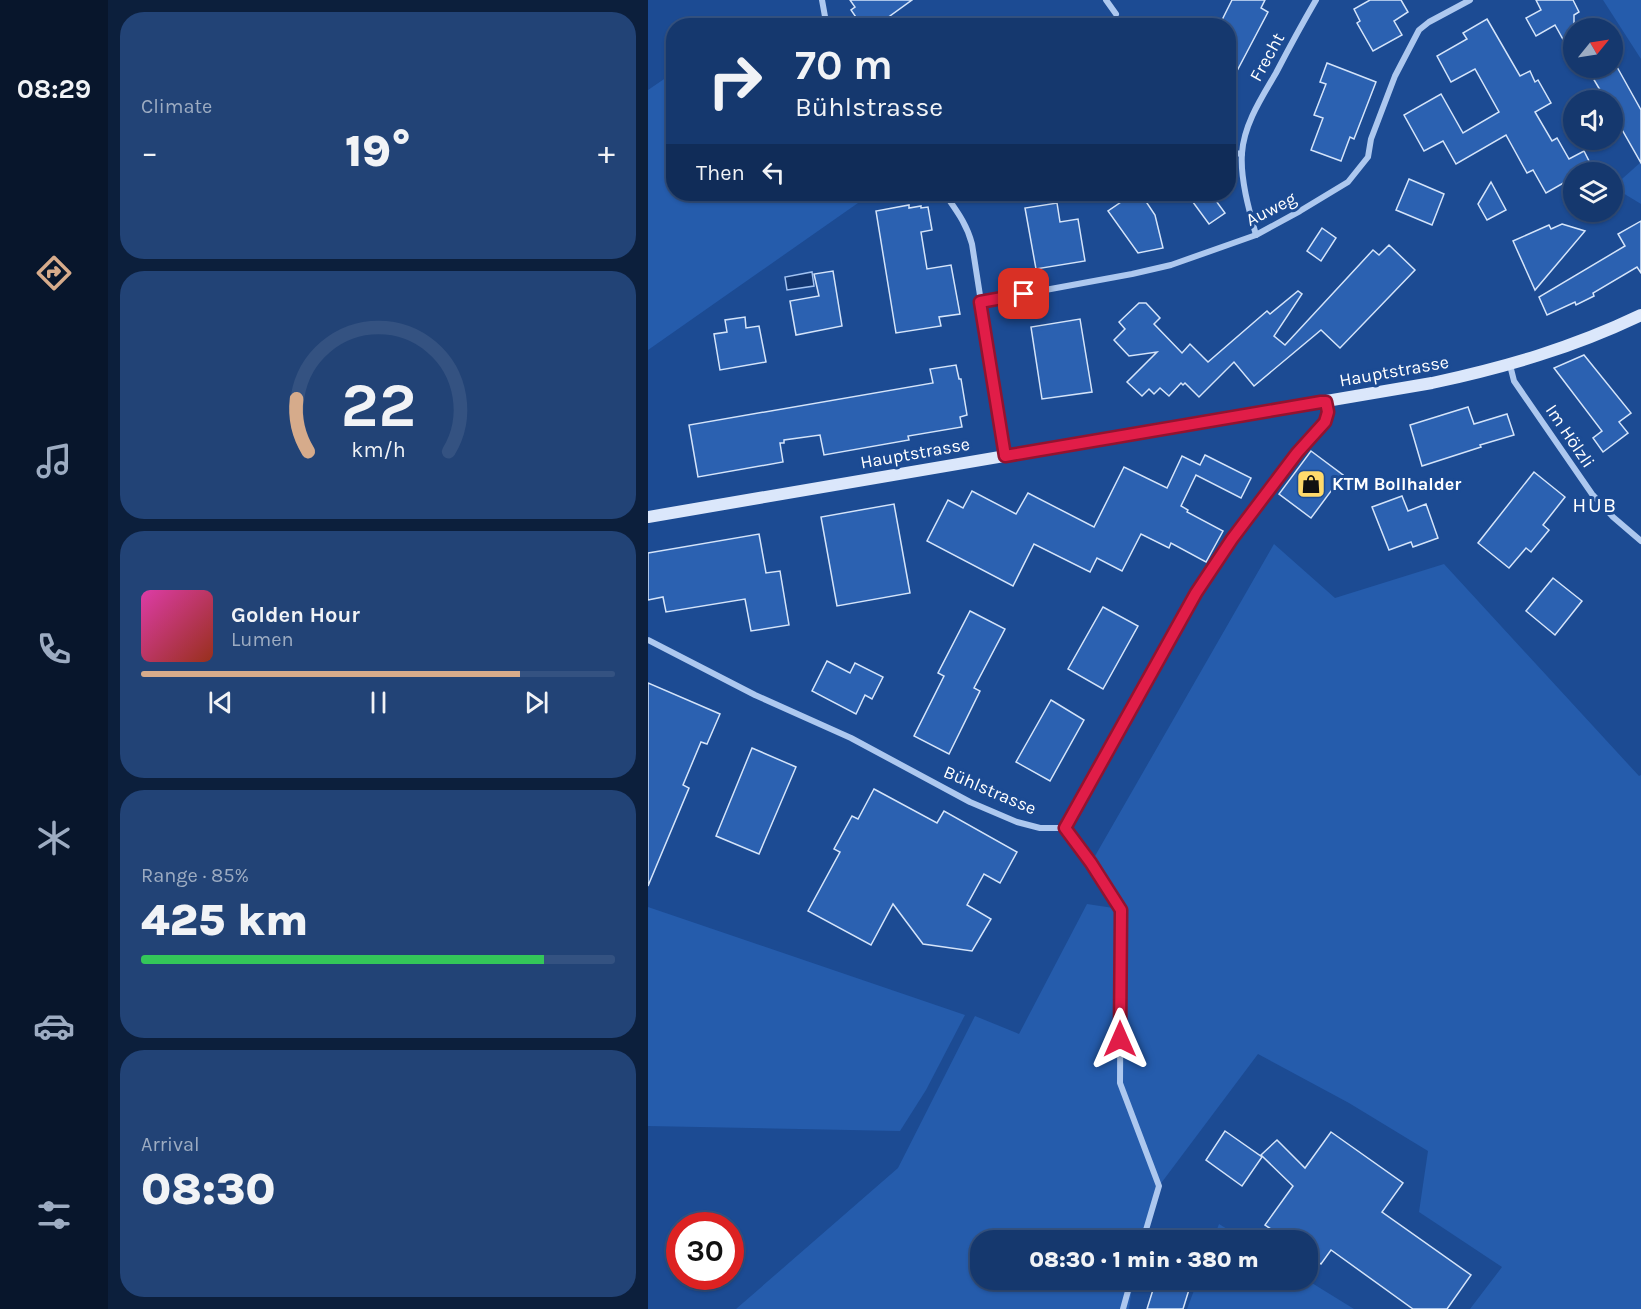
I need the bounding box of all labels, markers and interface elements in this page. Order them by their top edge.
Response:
north arrow [1563,18,1623,78]
map controls [1563,18,1623,222]
street label: Frecht [1245,29,1289,85]
text: 70 m [795,40,893,90]
icon: right [696,42,774,120]
text: 08:29 [17,73,91,105]
button: sound [1563,90,1623,150]
text: Bühlstrasse [795,91,943,123]
text: Climate [141,95,212,118]
text: 19° [345,125,411,177]
text: − [141,133,158,171]
text: + [598,133,615,171]
icon: left [757,156,790,189]
text: Then [696,160,745,186]
button: layers [1563,162,1623,222]
street label: Auweg [1242,187,1300,231]
icon: directions [33,252,75,294]
pin [998,268,1049,319]
icon: arrive [1007,277,1040,310]
street label: Hauptstrasse [1337,351,1451,391]
text: 22 [340,369,416,442]
street label: Im Hölzli [1541,400,1599,472]
street label: Hauptstrasse [858,433,972,473]
text: km/h [351,438,405,463]
icon: music [33,440,75,482]
shop icon: KTM Bollhalder [1295,468,1327,500]
place label: KTM Bollhalder [1332,473,1461,495]
district label: HUB [1572,493,1618,517]
text: Golden Hour [231,602,360,628]
icon: phone [33,628,75,670]
text: Lumen [231,628,294,651]
icon: previous [204,686,237,719]
icon: pause [362,686,395,719]
icon: next [520,686,553,719]
street label: Bühlstrasse [940,761,1040,819]
icon: climate [33,817,75,859]
text: Range · 85% [141,864,249,887]
text: 425 km [141,894,308,946]
icon: car [33,1005,75,1047]
position arrow [1088,1007,1152,1071]
text: Arrival [141,1133,200,1156]
text: 08:30 [141,1163,276,1215]
icon: filters [33,1194,75,1236]
speed limit sign: 30 [666,1212,744,1290]
text: 08:30 · 1 min · 380 m [1029,1247,1259,1273]

